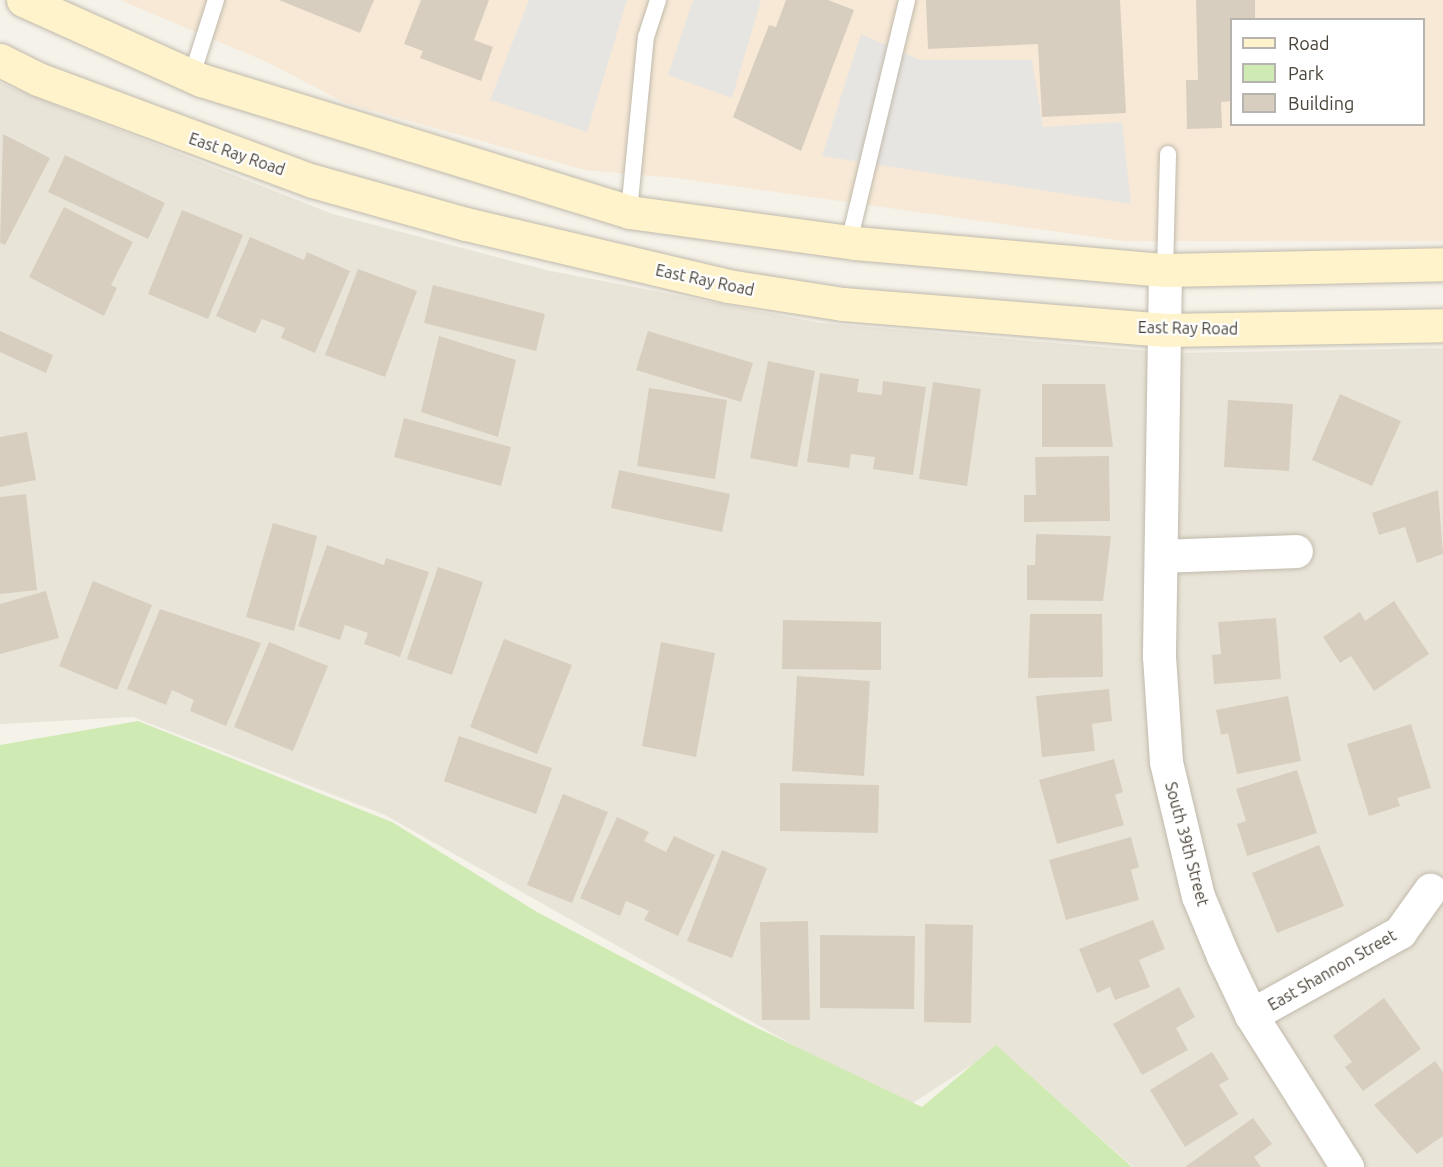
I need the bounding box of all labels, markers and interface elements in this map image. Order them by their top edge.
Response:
legend [1230,18,1425,126]
text: Road [1288,33,1330,53]
text: Park [1288,63,1324,83]
text: Building [1288,93,1354,113]
street label: East Ray Road [186,129,288,179]
street label: East Ray Road [654,260,756,300]
street label: East Ray Road [1138,318,1238,338]
street label: South 39th Street [1161,780,1213,908]
street label: East Shannon Street [1264,925,1400,1015]

